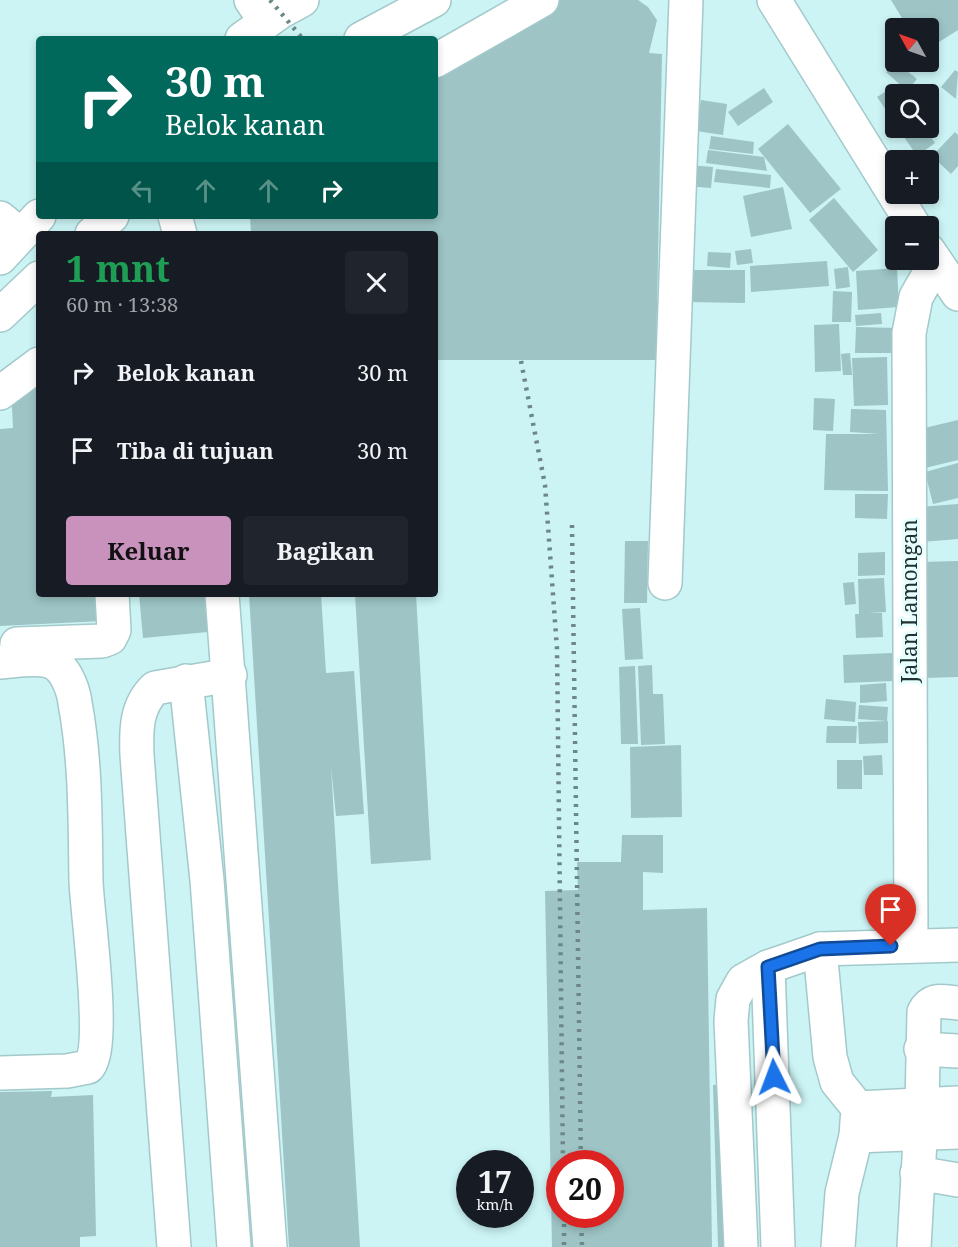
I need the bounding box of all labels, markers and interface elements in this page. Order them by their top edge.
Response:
north arrow [885,18,939,72]
map controls [885,18,939,270]
text: 30 m [165,52,265,109]
icon: right [66,60,144,138]
button: search [885,84,939,138]
text: Belok kanan [165,106,325,143]
button: + [885,150,939,204]
icon: left [126,174,159,207]
icon: ahead [189,174,222,207]
icon: ahead [252,174,285,207]
icon: right [315,174,348,207]
button: − [885,216,939,270]
text: 1 mnt [66,244,170,293]
button: close [345,251,408,314]
text: 60 m · 13:38 [66,291,178,318]
icon: right [66,356,99,389]
text: Belok kanan [117,357,255,387]
text: 30 m [357,357,408,387]
icon: arrive [66,434,99,467]
text: Tiba di tujuan [117,435,274,465]
text: 30 m [357,435,408,465]
button: Keluar [66,516,231,585]
button: Bagikan [243,516,408,585]
street label: Jalan Lamongan [895,519,923,684]
pin [865,884,916,946]
icon: arrive [874,893,907,926]
position arrow [742,1045,806,1109]
speed limit sign: 20 [546,1150,624,1228]
text: 17 [478,1161,512,1202]
text: km/h [477,1194,513,1214]

